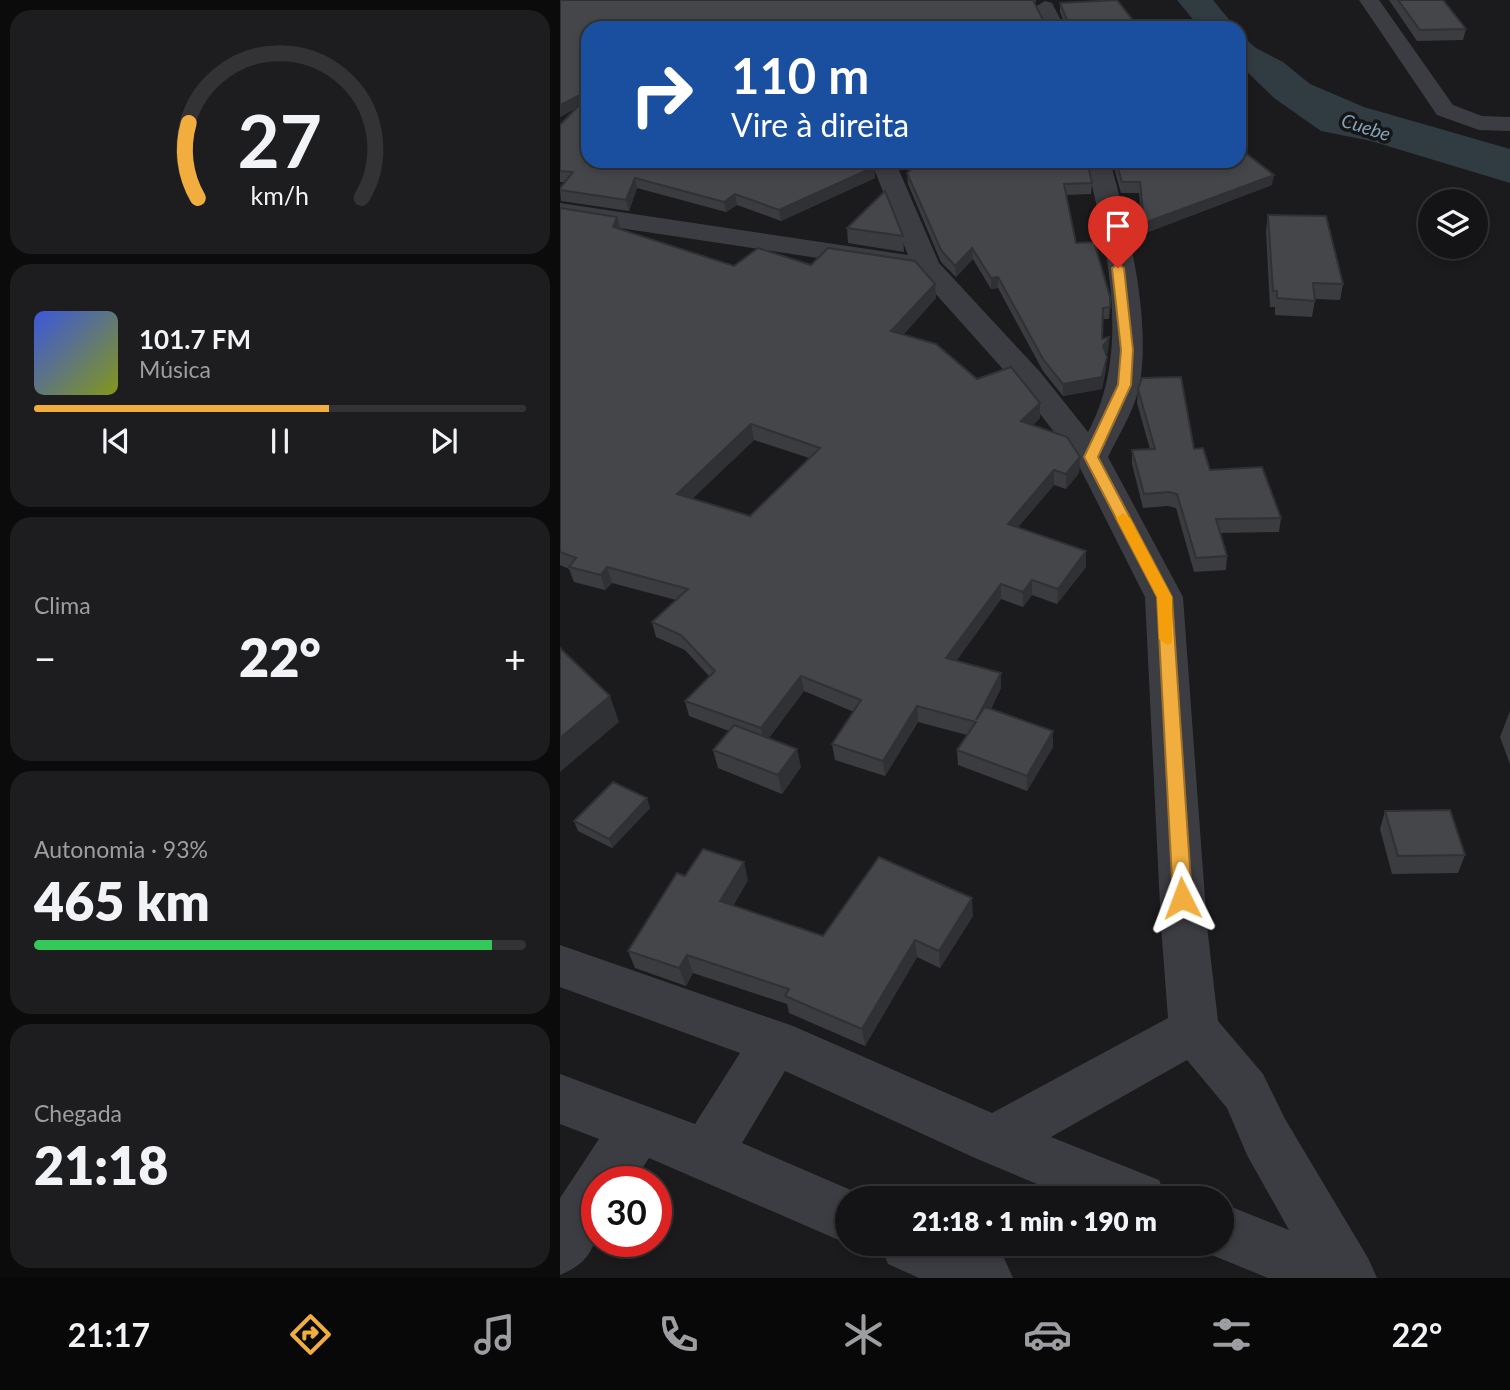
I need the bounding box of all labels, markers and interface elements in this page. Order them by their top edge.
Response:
text: 110 m [731,46,869,104]
icon: right [616,49,707,140]
text: 27 [238,96,322,184]
text: Vire à direita [731,105,909,144]
water label: Cuebe [1339,108,1393,145]
text: km/h [251,180,309,210]
map controls [1418,189,1488,259]
button: layers [1418,189,1488,259]
pin [1088,196,1148,268]
icon: arrive [1099,207,1137,245]
text: 101.7 FM [139,323,251,355]
text: Música [139,355,211,383]
icon: previous [97,422,135,460]
icon: pause [261,422,299,460]
icon: next [425,422,463,460]
text: Clima [34,591,91,619]
text: 22° [239,626,321,688]
text: − [34,635,56,681]
text: + [504,635,526,681]
text: Autonomia · 93% [34,835,208,863]
position arrow [1145,861,1219,935]
text: 465 km [34,870,210,932]
text: Chegada [34,1099,122,1127]
text: 21:18 [34,1134,168,1196]
speed limit sign: 30 [581,1166,672,1257]
text: 21:18 · 1 min · 190 m [912,1205,1157,1237]
icon: directions [286,1310,335,1359]
icon: music [470,1310,519,1359]
icon: phone [654,1310,703,1359]
icon: climate [839,1310,888,1359]
icon: car [1023,1310,1072,1359]
icon: filters [1207,1310,1256,1359]
text: 21:17 [68,1315,150,1354]
text: 22° [1392,1315,1442,1354]

